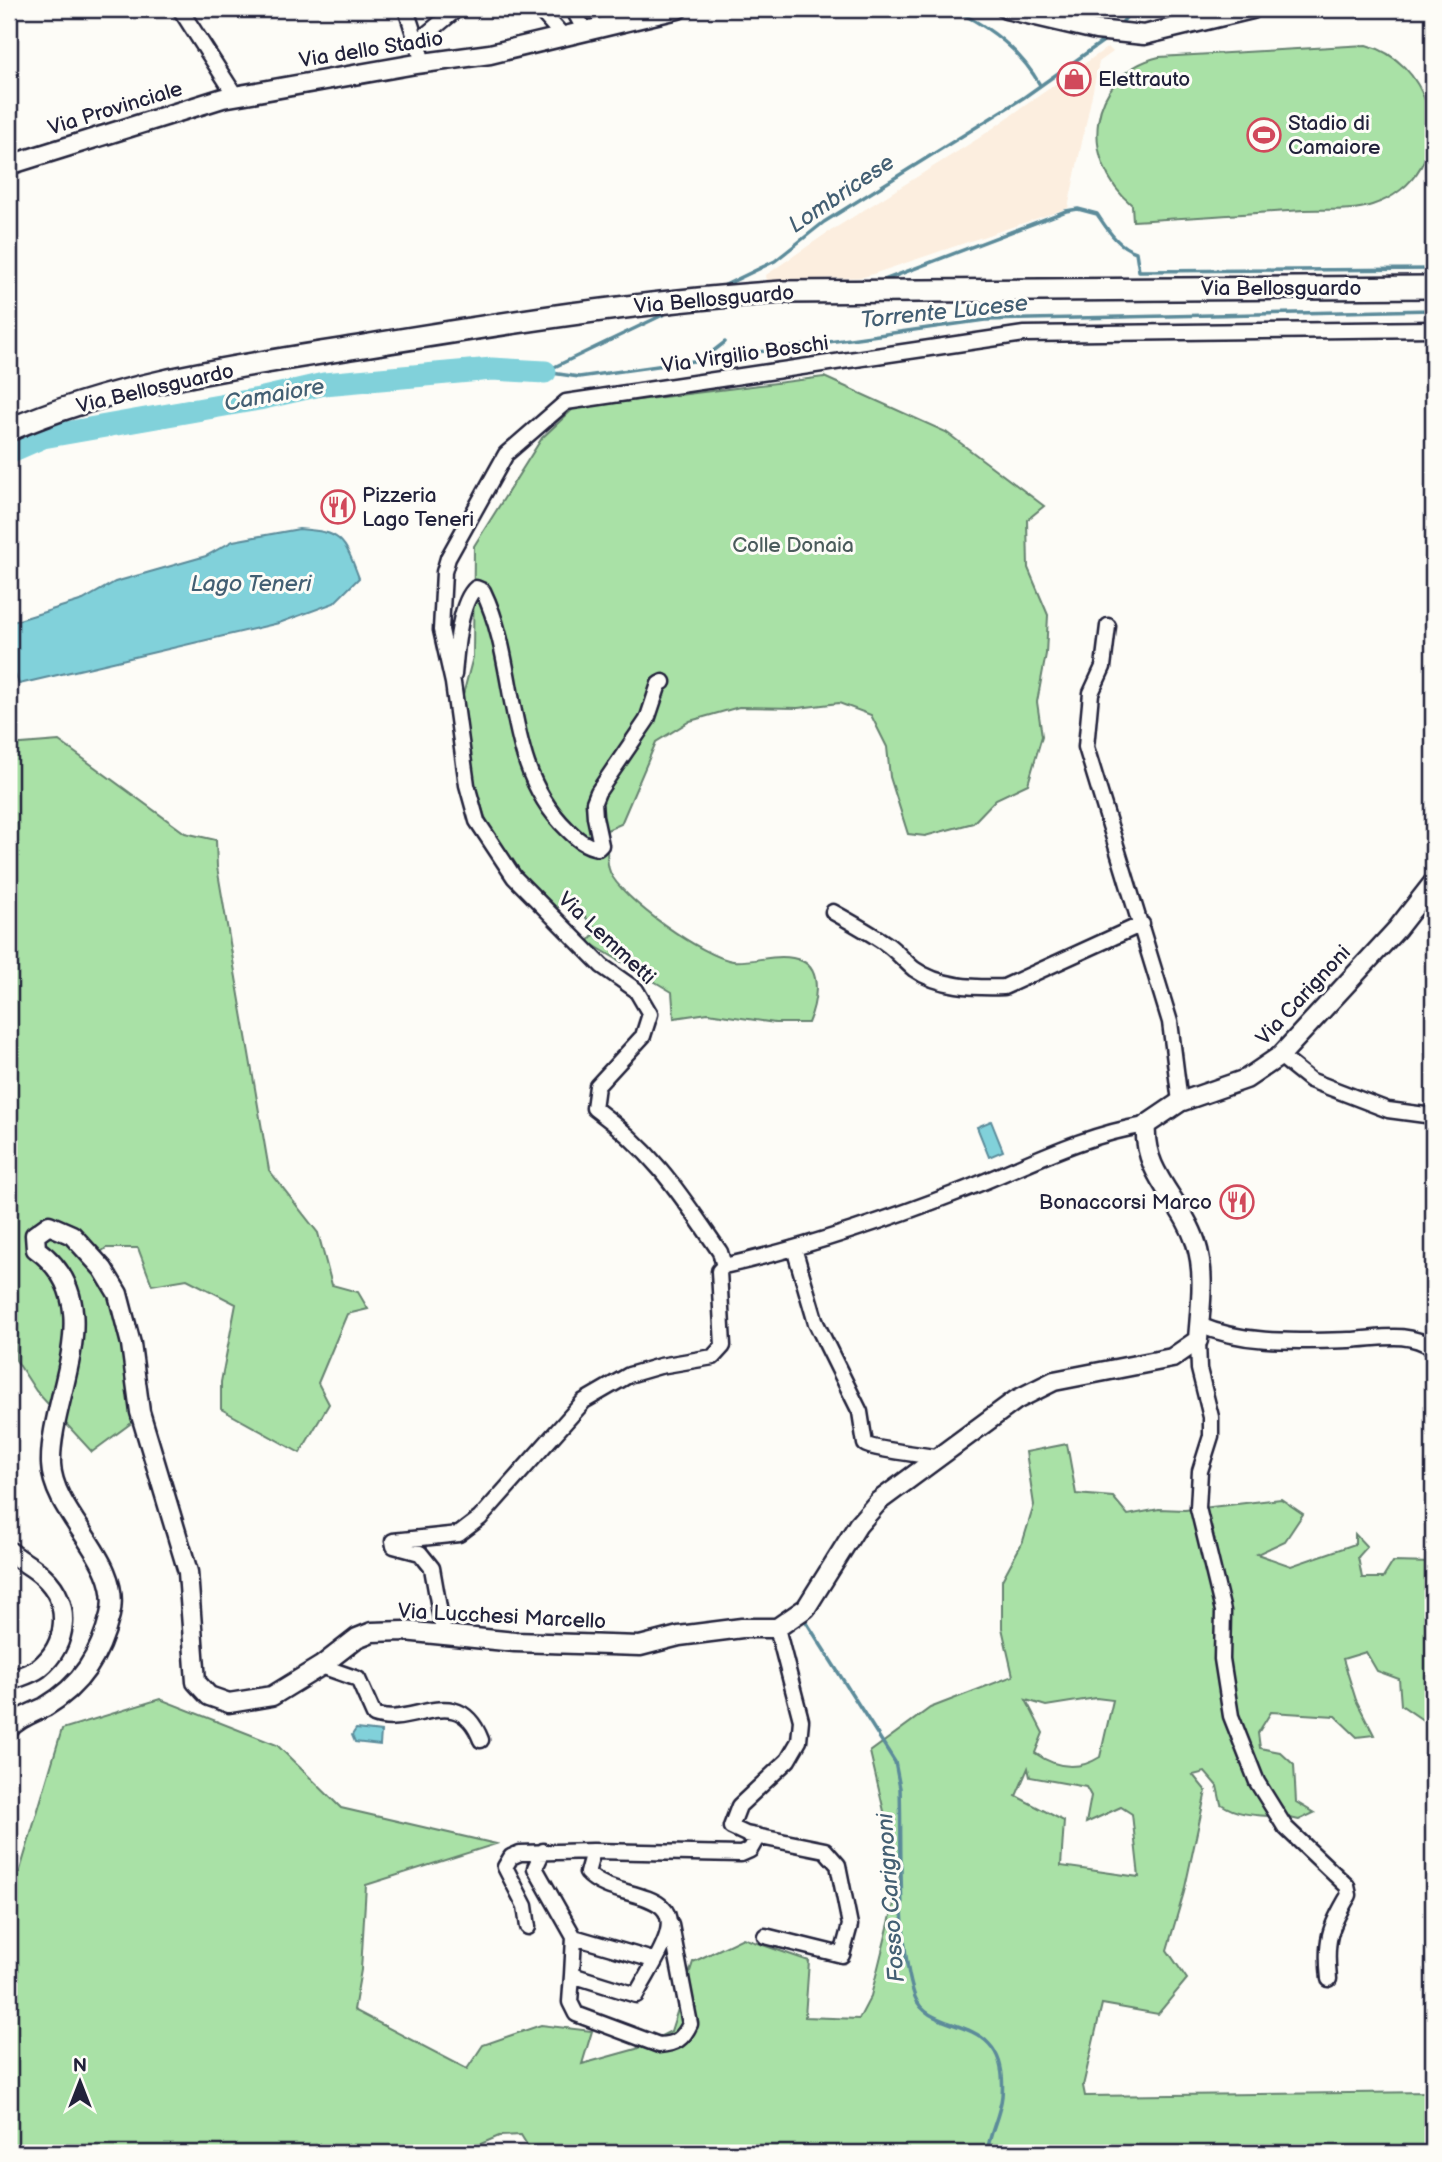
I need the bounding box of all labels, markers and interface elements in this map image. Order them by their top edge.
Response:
street label: Via dello Stadio [297,26,445,73]
shop icon: Elettrauto [1055,60,1093,98]
place label: Elettrauto [1098,67,1190,92]
street label: Via Provinciale [45,76,185,141]
place label: Stadio di Camaiore [1288,111,1381,160]
sports icon: Stadio di Camaiore [1245,116,1283,154]
water label: Lombricese [783,148,900,239]
street label: Via Bellosguardo [1201,276,1361,301]
street label: Via Bellosguardo [633,280,795,319]
water label: Torrente Lucese [859,289,1029,335]
street label: Via Virgilio Boschi [660,330,830,379]
street label: Via Bellosguardo [74,358,236,419]
water label: Camaiore [222,372,327,418]
place label: Pizzeria Lago Teneri [362,483,474,532]
restaurant icon: Pizzeria Lago Teneri [319,488,357,526]
park label: Colle Donaia [732,533,854,558]
water label: Lago Teneri [191,570,312,598]
street label: Via Lemmetti [553,887,661,990]
street label: Via Carignoni [1251,940,1356,1050]
restaurant icon: Bonaccorsi Marco [1218,1183,1256,1221]
place label: Bonaccorsi Marco [1039,1190,1212,1215]
street label: Via Lucchesi Marcello [397,1599,607,1634]
water label: Fosso Carignoni [871,1812,911,1983]
north arrow [46,2046,116,2116]
text: N [73,2055,87,2078]

